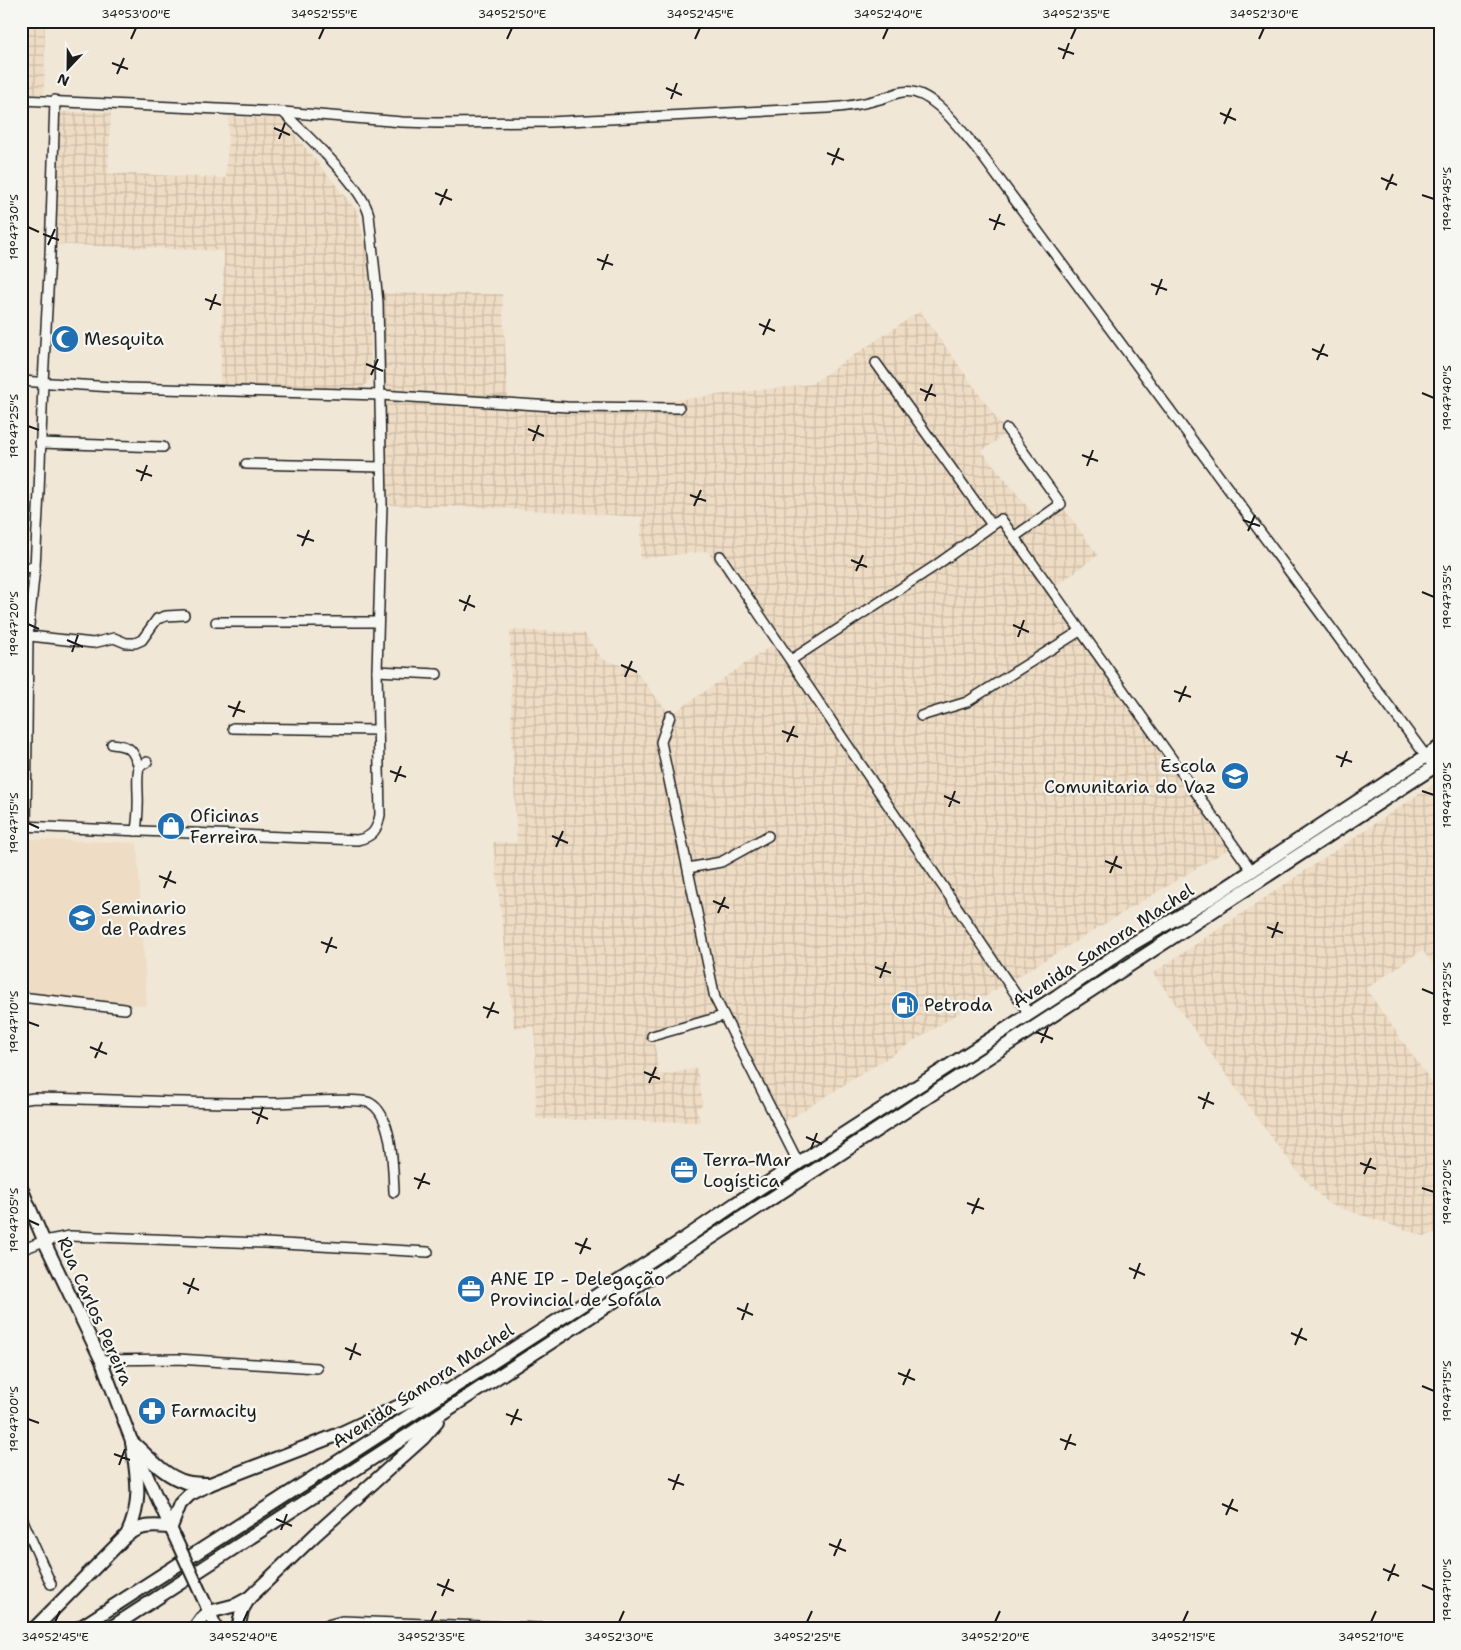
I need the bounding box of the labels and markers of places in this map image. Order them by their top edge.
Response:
mosque icon: Mesquita [50,324,80,354]
place label: Mesquita [84,327,164,351]
place label: Escola Comunitaria do Vaz [1044,754,1216,799]
school or university icon: Escola Comunitaria do Vaz [1220,761,1250,791]
place label: Oficinas Ferreira [190,804,259,849]
shop icon: Oficinas Ferreira [156,811,186,841]
place label: Seminario de Padres [101,896,187,941]
school or university icon: Seminario de Padres [67,903,97,933]
fuel station icon: Petroda [890,990,920,1020]
place label: Petroda [924,993,992,1017]
place label: Terra-Mar Logística [703,1148,792,1193]
office icon: Terra-Mar Logística [669,1155,699,1185]
place label: ANE IP - Delegação Provincial de Sofala [490,1267,665,1312]
office icon: ANE IP - Delegação Provincial de Sofala [456,1274,486,1304]
pharmacy icon: Farmacity [137,1396,167,1426]
place label: Farmacity [171,1399,257,1423]

